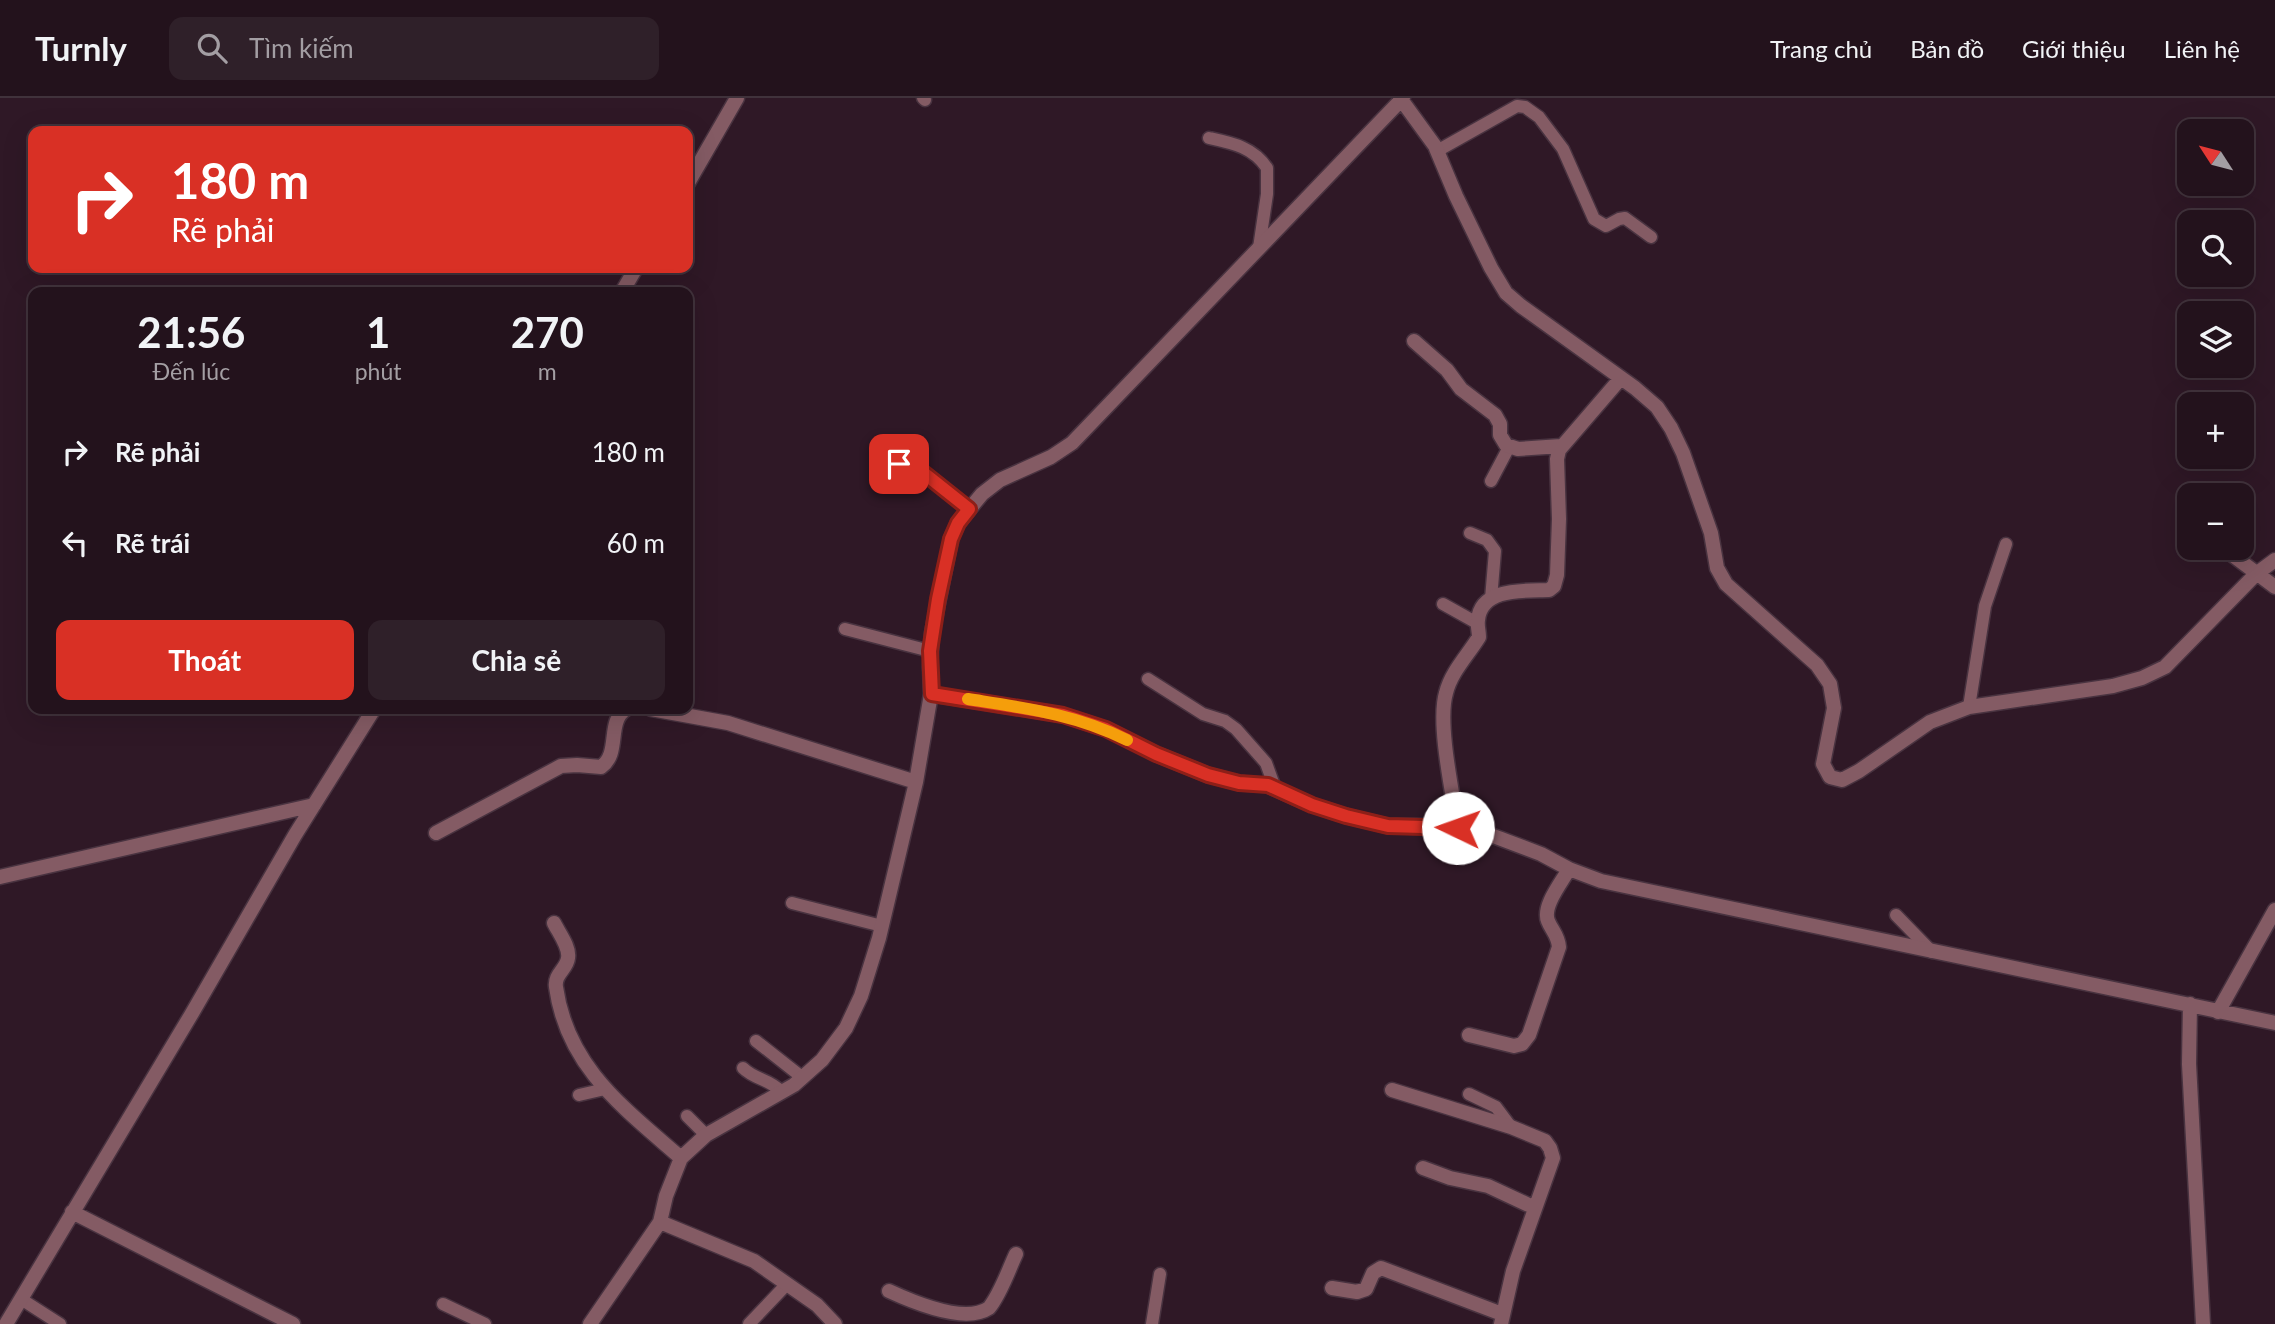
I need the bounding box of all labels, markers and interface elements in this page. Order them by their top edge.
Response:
search box [169,17,659,80]
text: Turnly [35,28,127,68]
icon: search [193,29,231,67]
text: Tìm kiếm [249,32,354,64]
text: Trang chủ [1770,34,1872,63]
text: Bản đồ [1910,34,1984,63]
text: Giới thiệu [2022,34,2126,63]
text: Liên hệ [2164,34,2240,63]
north arrow [2177,119,2254,196]
map controls [2177,119,2254,560]
text: 180 m [171,151,309,209]
icon: right [56,154,147,245]
text: Rẽ phải [171,210,274,249]
button: search [2177,210,2254,287]
button: layers [2177,301,2254,378]
text: 21:56 [137,307,245,357]
text: 1 [366,307,390,357]
text: 270 [511,307,584,357]
text: Đến lúc [153,357,230,385]
text: phút [355,357,401,385]
text: m [538,357,557,385]
button: + [2177,392,2254,469]
icon: right [56,433,94,471]
pin [869,434,929,494]
text: Rẽ phải [115,436,200,468]
text: 180 m [592,436,665,468]
icon: arrive [880,445,918,483]
button: − [2177,483,2254,560]
icon: left [56,524,94,562]
text: Rẽ trái [115,527,190,559]
text: 60 m [607,527,665,559]
button: Thoát [56,620,354,700]
button: Chia sẻ [368,620,665,700]
position arrow [1421,791,1495,865]

